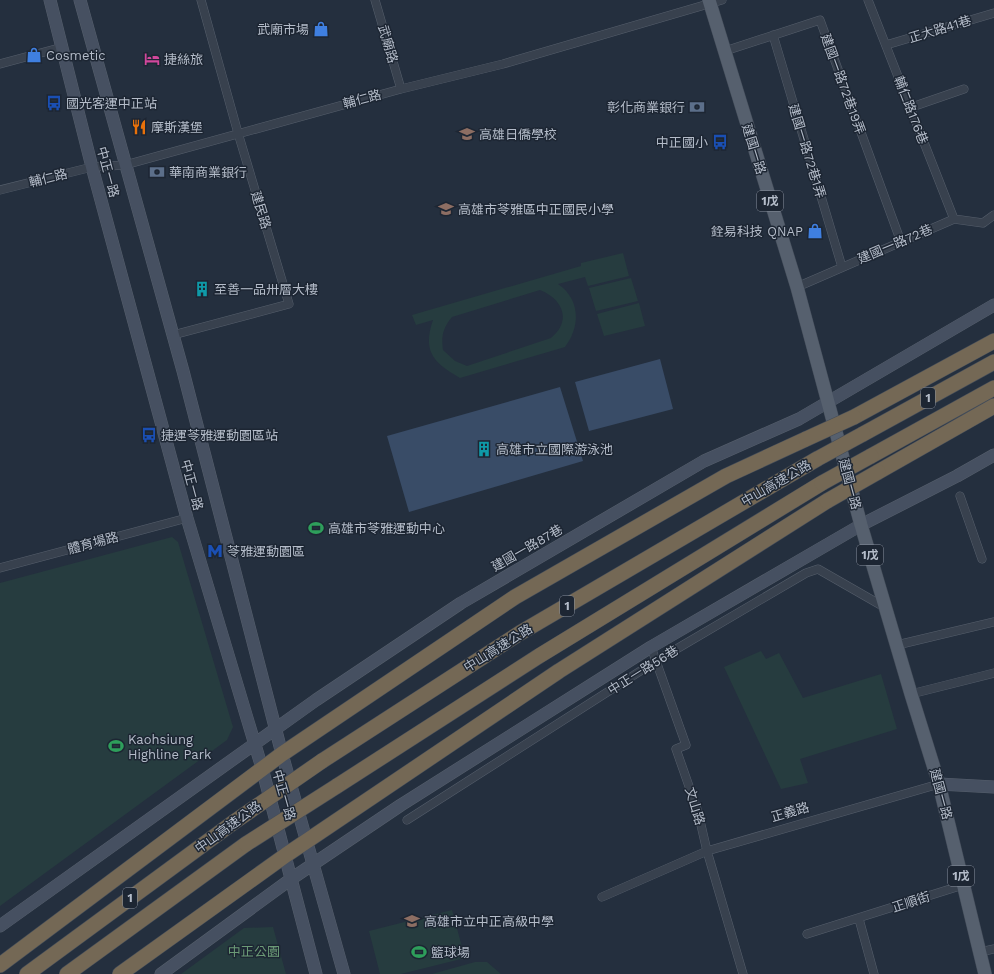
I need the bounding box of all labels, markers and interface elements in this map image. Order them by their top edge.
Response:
street label: 正大路41巷 [907,12,973,46]
shop icon: 武廟市場 [312,20,330,38]
place label: 武廟市場 [257,22,309,37]
street label: 武廟路 [375,23,401,65]
street label: 建國一路72巷19弄 [818,32,868,136]
shop icon: Cosmetic [25,46,43,64]
place label: Cosmetic [46,48,105,63]
hotel icon: 捷絲旅 [143,50,161,68]
place label: 捷絲旅 [164,52,203,67]
street label: 輔仁路176巷 [891,74,931,146]
street label: 輔仁路 [341,87,383,111]
bus stop icon: 國光客運中正站 [45,94,63,112]
place label: 國光客運中正站 [66,96,157,111]
bank icon: 彰化商業銀行 [688,98,706,116]
place label: 彰化商業銀行 [607,100,685,115]
street label: 建國一路72巷1弄 [786,102,828,200]
restaurant icon: 摩斯漢堡 [130,118,148,136]
place label: 摩斯漢堡 [151,120,203,135]
street label: 建國一路 [739,122,769,176]
school or university icon: 高雄日僑學校 [458,125,476,143]
place label: 高雄日僑學校 [479,127,557,142]
bus stop icon: 中正國小 [711,133,729,151]
place label: 中正國小 [656,135,708,150]
street label: 中正一路 [94,145,122,199]
bank icon: 華南商業銀行 [148,163,166,181]
place label: 華南商業銀行 [169,165,247,180]
street label: 輔仁路 [27,166,69,190]
street label: 建民路 [248,189,274,231]
road number: 1戊 [757,191,783,211]
school or university icon: 高雄市苓雅區中正國民小學 [437,200,455,218]
place label: 高雄市苓雅區中正國民小學 [458,202,614,217]
street label: 建國一路72巷 [855,221,935,267]
shop icon: 銓易科技 QNAP [806,222,824,240]
place label: 銓易科技 QNAP [711,224,803,239]
building icon: 至善一品卅層大樓 [193,280,211,298]
place label: 至善一品卅層大樓 [214,282,318,297]
road number: 1 [921,388,935,408]
bus stop icon: 捷運苓雅運動園區站 [140,426,158,444]
place label: 捷運苓雅運動園區站 [161,428,278,443]
building icon: 高雄市立國際游泳池 [475,440,493,458]
place label: 高雄市立國際游泳池 [496,442,613,457]
street label: 中山高速公路 [738,457,814,509]
street label: 建國一路 [836,457,864,511]
street label: 中正一路 [178,458,206,512]
sports icon: 高雄市苓雅運動中心 [307,519,325,537]
place label: 高雄市苓雅運動中心 [328,521,445,536]
street label: 建國一路87巷 [489,522,565,574]
street label: 體育場路 [66,529,120,557]
metro station icon: 苓雅運動園區 [206,542,224,560]
place label: 苓雅運動園區 [227,544,305,559]
road number: 1戊 [857,545,883,565]
road number: 1 [560,596,574,616]
street label: 中山高速公路 [461,621,535,675]
street label: 中正一路56巷 [605,642,681,698]
place label: Kaohsiung Highline Park [128,732,212,762]
sports icon: Kaohsiung Highline Park [107,737,125,755]
street label: 建國一路 [927,767,955,821]
street label: 中正一路 [270,768,298,822]
street label: 文山路 [682,785,708,827]
street label: 中山高速公路 [192,798,264,856]
street label: 正義路 [769,799,811,825]
road number: 1戊 [948,866,974,886]
road number: 1 [123,888,137,908]
street label: 正順街 [890,889,932,915]
school or university icon: 高雄市立中正高級中學 [403,912,421,930]
place label: 高雄市立中正高級中學 [424,914,554,929]
sports icon: 籃球場 [410,943,428,961]
park label: 中正公園 [228,944,280,959]
place label: 籃球場 [431,945,470,960]

